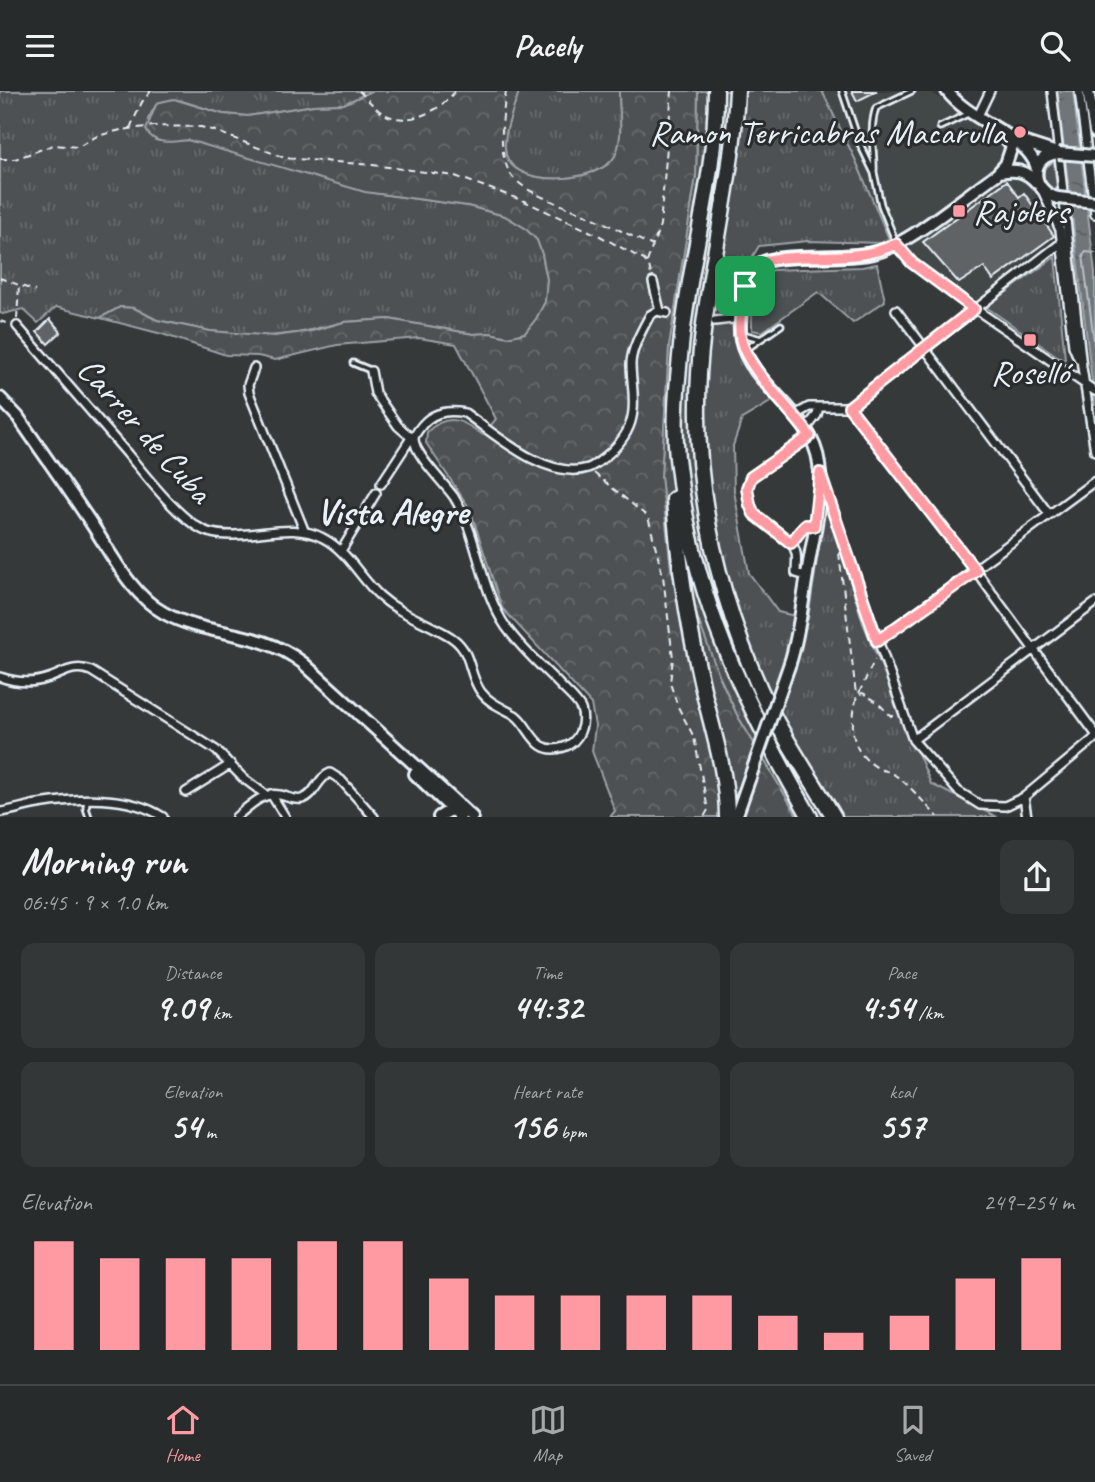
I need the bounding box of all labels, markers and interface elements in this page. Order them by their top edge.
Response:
text: Pacely [514,25,581,66]
icon: menu [21,27,59,65]
icon: search [1036,27,1074,65]
place label: Ramon Terricabras Macarulla [649,110,1009,155]
marker: Ramon Terricabras Macarulla [1012,124,1028,140]
place label: Rajolers [973,189,1071,234]
marker: Rajolers [951,203,967,219]
pin [715,256,775,316]
icon: arrive [726,267,764,305]
marker: Roselló [1022,332,1038,348]
street label: Carrer de Cuba [68,348,224,514]
place label: Roselló [991,350,1074,395]
district label: Vista Alegre [316,488,471,535]
text: Morning run [21,838,187,885]
button: share [1000,840,1074,914]
text: 06:45 · 9 × 1.0 km [21,888,167,917]
text: Distance [165,961,222,985]
text: Time [533,961,562,985]
text: Pace [887,961,916,985]
text: 9.09 [155,985,208,1030]
text: 44:32 [513,985,582,1030]
text: 4:54 [860,985,914,1030]
text: km [208,1001,231,1025]
text: /km [914,1001,943,1025]
text: Elevation [164,1080,222,1104]
text: Heart rate [513,1080,582,1104]
text: kcal [889,1080,914,1104]
text: 54 [170,1104,201,1149]
text: 156 [508,1104,556,1149]
text: 557 [879,1104,925,1149]
text: m [201,1120,216,1144]
text: bpm [556,1120,587,1144]
text: Elevation [21,1188,92,1217]
text: 249–254 m [983,1188,1074,1217]
tab: Home [164,1401,202,1467]
tab: Map [529,1401,567,1467]
tab: Saved [894,1401,932,1467]

